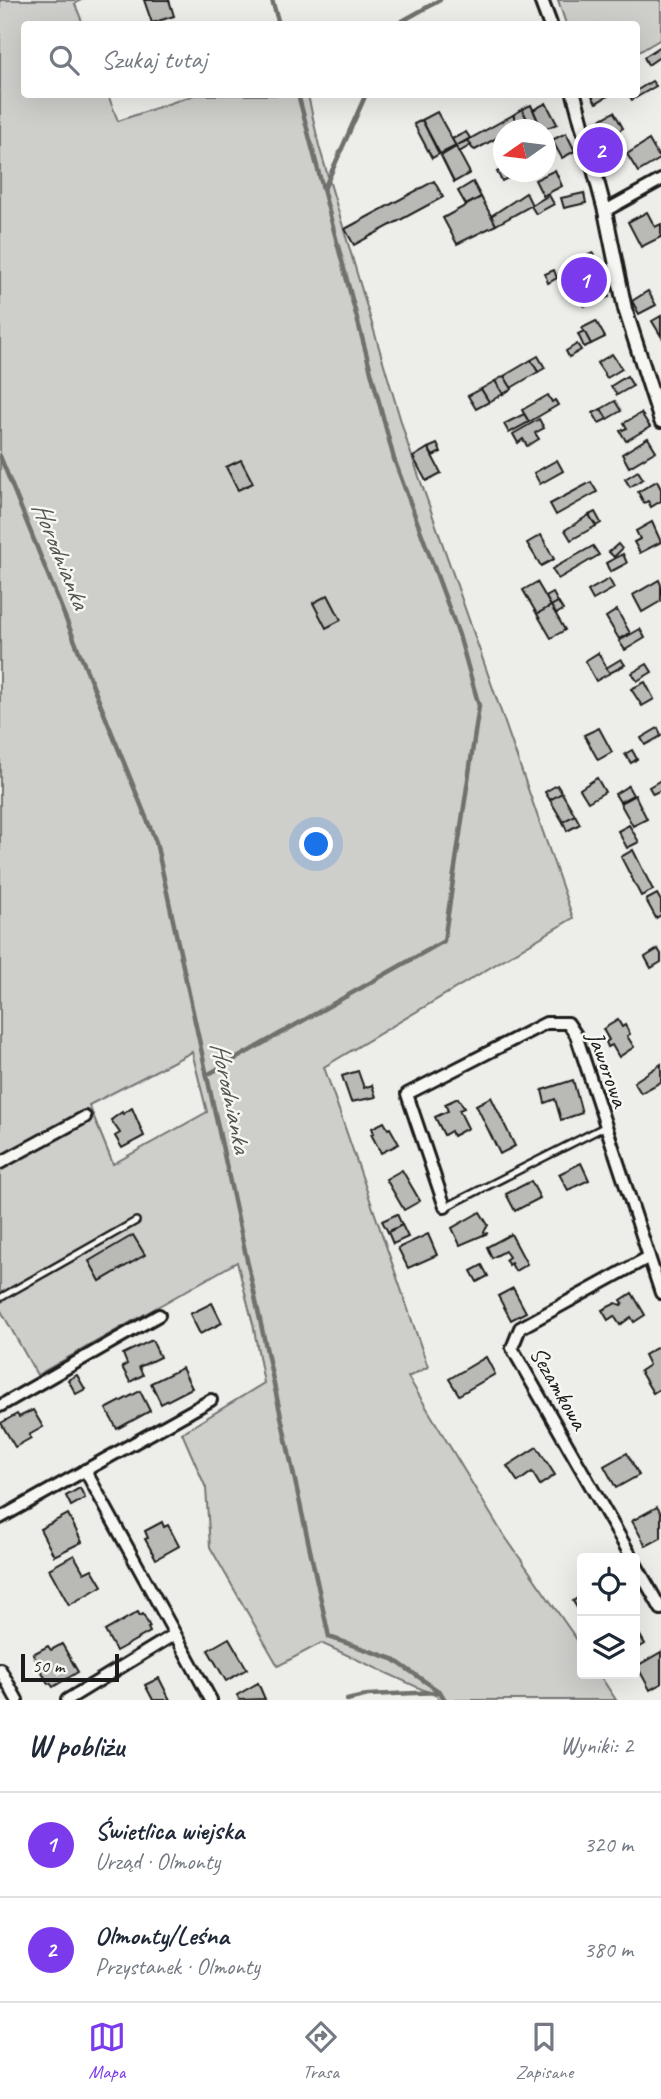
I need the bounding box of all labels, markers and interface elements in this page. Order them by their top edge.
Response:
search box [21,21,640,98]
icon: search [45,41,83,79]
text: Szukaj tutaj [101,43,207,76]
north arrow [493,119,556,182]
pin: 2 [577,124,623,176]
pin: 1 [561,254,607,306]
water label: Horodnianka [25,497,98,616]
your location [299,827,333,861]
street label: Jaworowa [580,1026,636,1112]
water label: Horodnianka [203,1039,259,1158]
street label: Sezamkowa [523,1341,595,1436]
map controls [577,1553,640,1679]
button: locate [577,1553,640,1616]
button: layers [577,1616,640,1679]
scale bar [21,1651,119,1683]
text: 50 m [32,1654,64,1678]
text: W pobliżu [28,1727,124,1765]
text: Wyniki: 2 [560,1731,633,1760]
text: Świetlica wiejska [95,1814,244,1847]
text: 1 [46,1830,56,1859]
text: 320 m [584,1830,633,1859]
text: Urząd · Olmonty [95,1847,220,1876]
text: Olmonty/Leśna [95,1919,229,1952]
text: 2 [46,1935,56,1964]
text: 380 m [584,1935,633,1964]
text: Przystanek · Olmonty [95,1952,260,1981]
tab: Mapa [88,2018,126,2084]
tab: Trasa [302,2018,340,2084]
tab: Zapisane [515,2018,573,2084]

